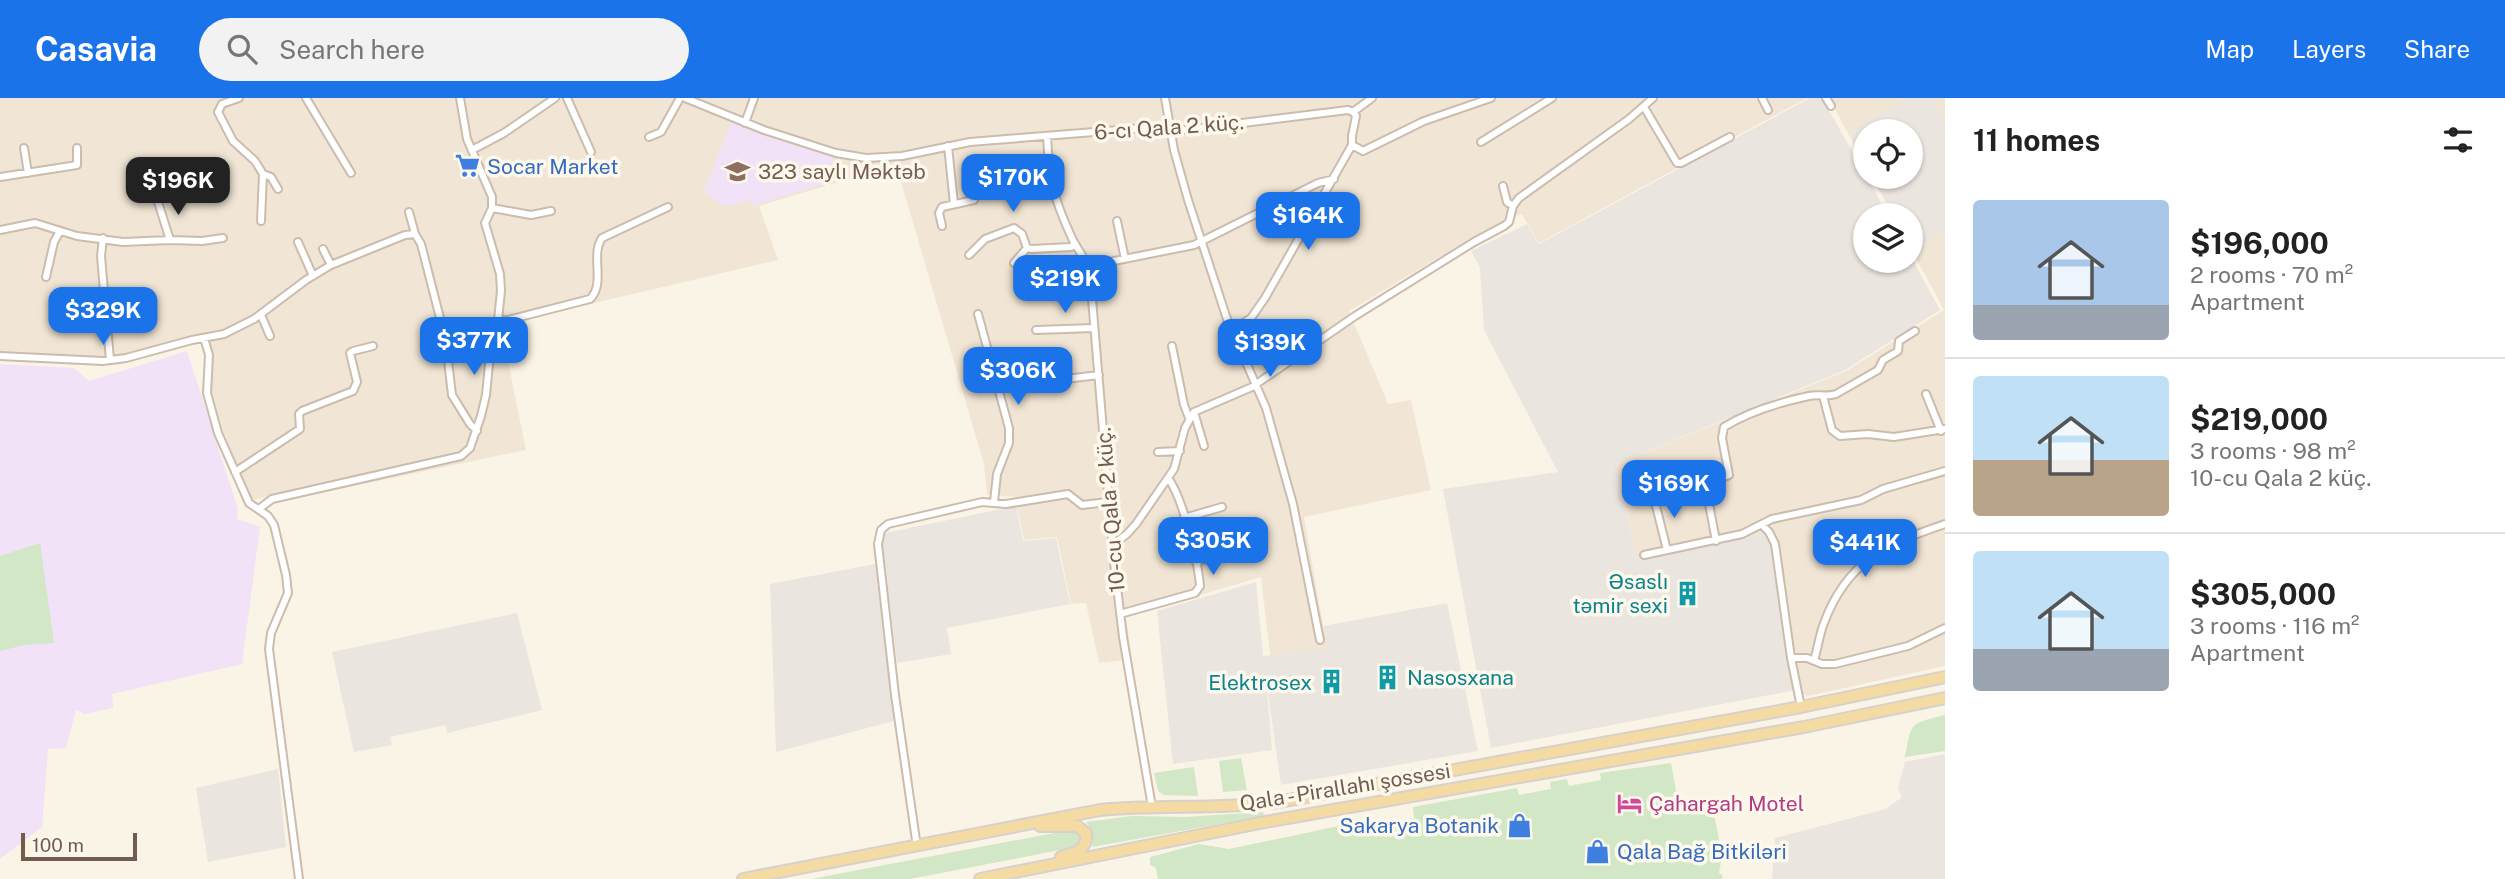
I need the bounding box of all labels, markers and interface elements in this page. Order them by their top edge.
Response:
search box [199,18,689,81]
text: Casavia [35,30,157,68]
icon: search [223,30,261,68]
text: Search here [279,34,425,65]
text: Map [2205,35,2254,63]
text: Layers [2292,35,2366,63]
text: Share [2404,35,2470,63]
street label: 6-cı Qala 2 küç. [1093,109,1245,145]
map controls [1853,119,1923,273]
button: locate [1853,119,1923,189]
icon: filters [2439,121,2477,159]
text: 11 homes [1973,122,2100,158]
supermarket icon: Socar Market [453,152,481,180]
place label: Socar Market [487,154,618,179]
pin: $170K [964,155,1062,214]
school or university icon: 323 saylı Məktəb [724,157,752,185]
pin: $196K [129,158,227,217]
place label: 323 saylı Məktəb [758,159,926,184]
text: $170K [978,163,1049,190]
text: $196K [142,166,214,193]
pin: $164K [1259,192,1357,252]
text: $164K [1272,201,1344,228]
button: layers [1853,203,1923,273]
text: $196,000 [2190,225,2329,261]
icon: home [2029,228,2113,312]
pin: $219K [1016,256,1114,315]
text: 2 rooms · 70 m² [2190,261,2353,288]
text: $219K [1029,264,1101,291]
pin: $329K [54,288,152,347]
text: Apartment [2190,288,2305,315]
text: $329K [64,296,142,323]
pin: $377K [425,317,523,377]
pin: $139K [1221,320,1319,379]
text: $377K [436,326,512,353]
text: $139K [1234,328,1306,355]
pin: $306K [969,348,1067,407]
text: $306K [979,356,1057,383]
text: $219,000 [2190,401,2328,437]
icon: home [2029,404,2113,488]
street label: 10-cu Qala 2 küç. [1090,426,1130,594]
text: 3 rooms · 98 m² [2190,437,2356,464]
pin: $169K [1625,460,1723,520]
text: 10-cu Qala 2 küç. [2190,464,2372,491]
text: $169K [1638,469,1710,496]
pin: $305K [1164,518,1262,577]
pin: $441K [1816,519,1914,579]
text: $305K [1174,526,1252,553]
text: $441K [1829,528,1901,555]
place label: Əsaslı təmir sexi [1573,569,1668,618]
text: $305,000 [2190,576,2336,612]
building icon: Əsaslı təmir sexi [1674,579,1702,607]
icon: home [2029,579,2113,663]
text: 3 rooms · 116 m² [2190,612,2360,639]
text: Apartment [2190,639,2305,666]
building icon: Nasosxana [1373,663,1401,691]
place label: Nasosxana [1407,665,1514,690]
building icon: Elektrosex [1318,668,1346,696]
place label: Elektrosex [1208,670,1312,695]
street label: Qala - Pirallahı şossesi [1238,758,1452,816]
hotel icon: Çahargah Motel [1615,789,1643,817]
place label: Çahargah Motel [1649,791,1804,816]
shop icon: Sakarya Botanik [1505,811,1533,839]
place label: Sakarya Botanik [1340,813,1499,838]
scale bar [21,830,136,862]
text: 100 m [32,834,84,856]
shop icon: Qala Bağ Bitkiləri [1583,837,1611,865]
place label: Qala Bağ Bitkiləri [1617,839,1787,864]

